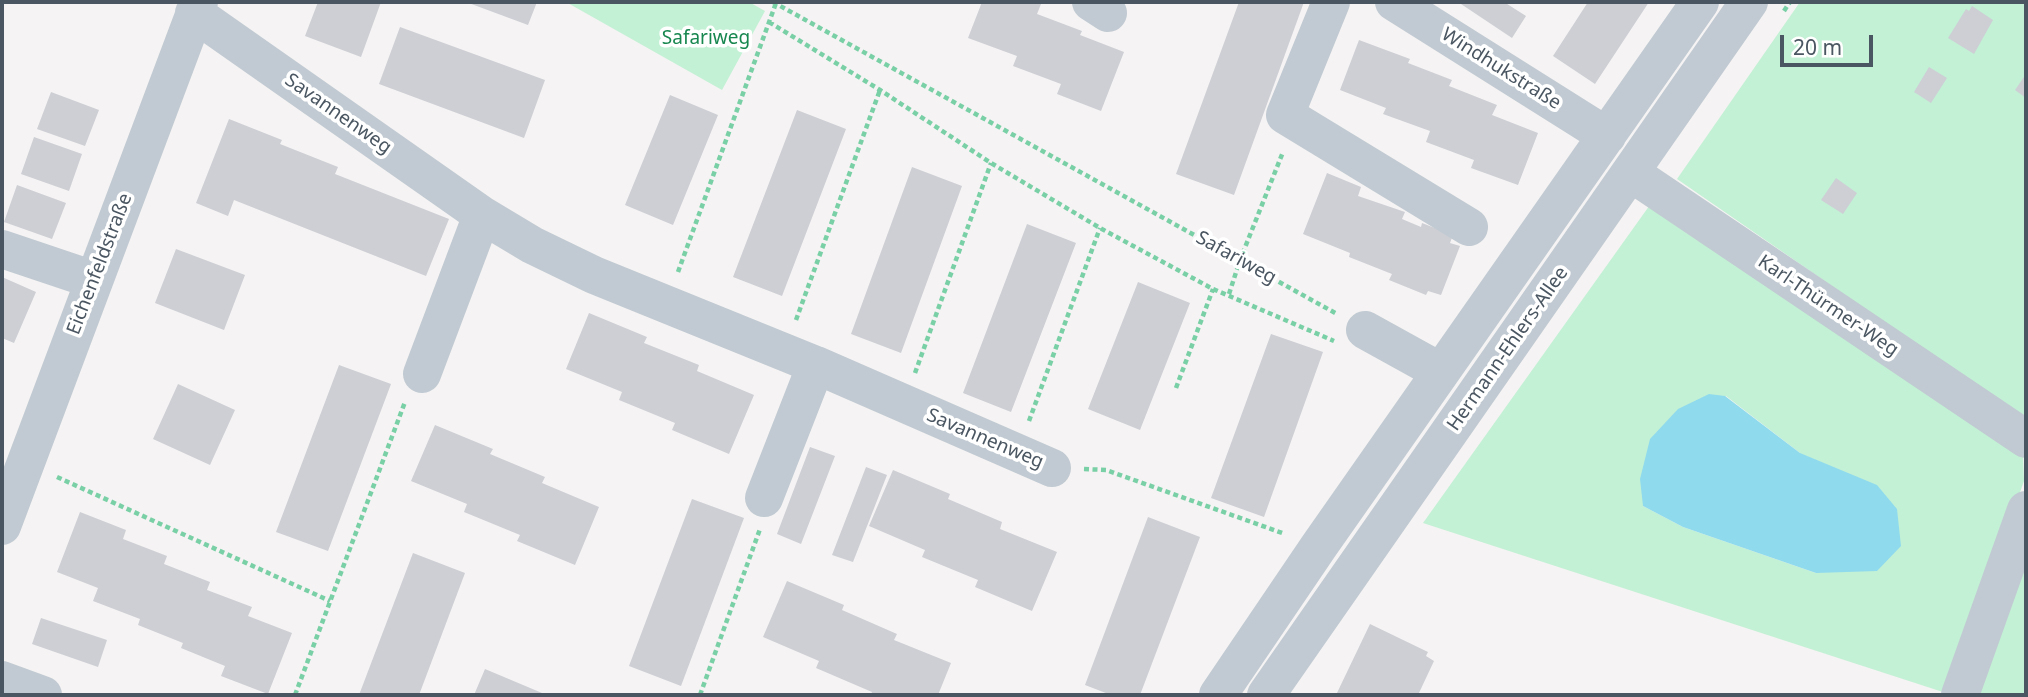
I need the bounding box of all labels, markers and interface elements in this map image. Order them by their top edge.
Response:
scale bar [1783,21,1876,65]
street label: Windhukstraße [1437,23,1565,115]
park label: Safariweg [662,28,750,50]
text: 20 m [1793,33,1842,61]
street label: Savannenweg [280,69,396,159]
street label: Eichenfeldstraße [63,190,137,338]
street label: Safariweg [1192,227,1280,289]
street label: Karl-Thürmer-Weg [1753,251,1903,361]
street label: Hermann-Ehlers-Allee [1443,263,1573,435]
street label: Savannenweg [923,404,1047,474]

